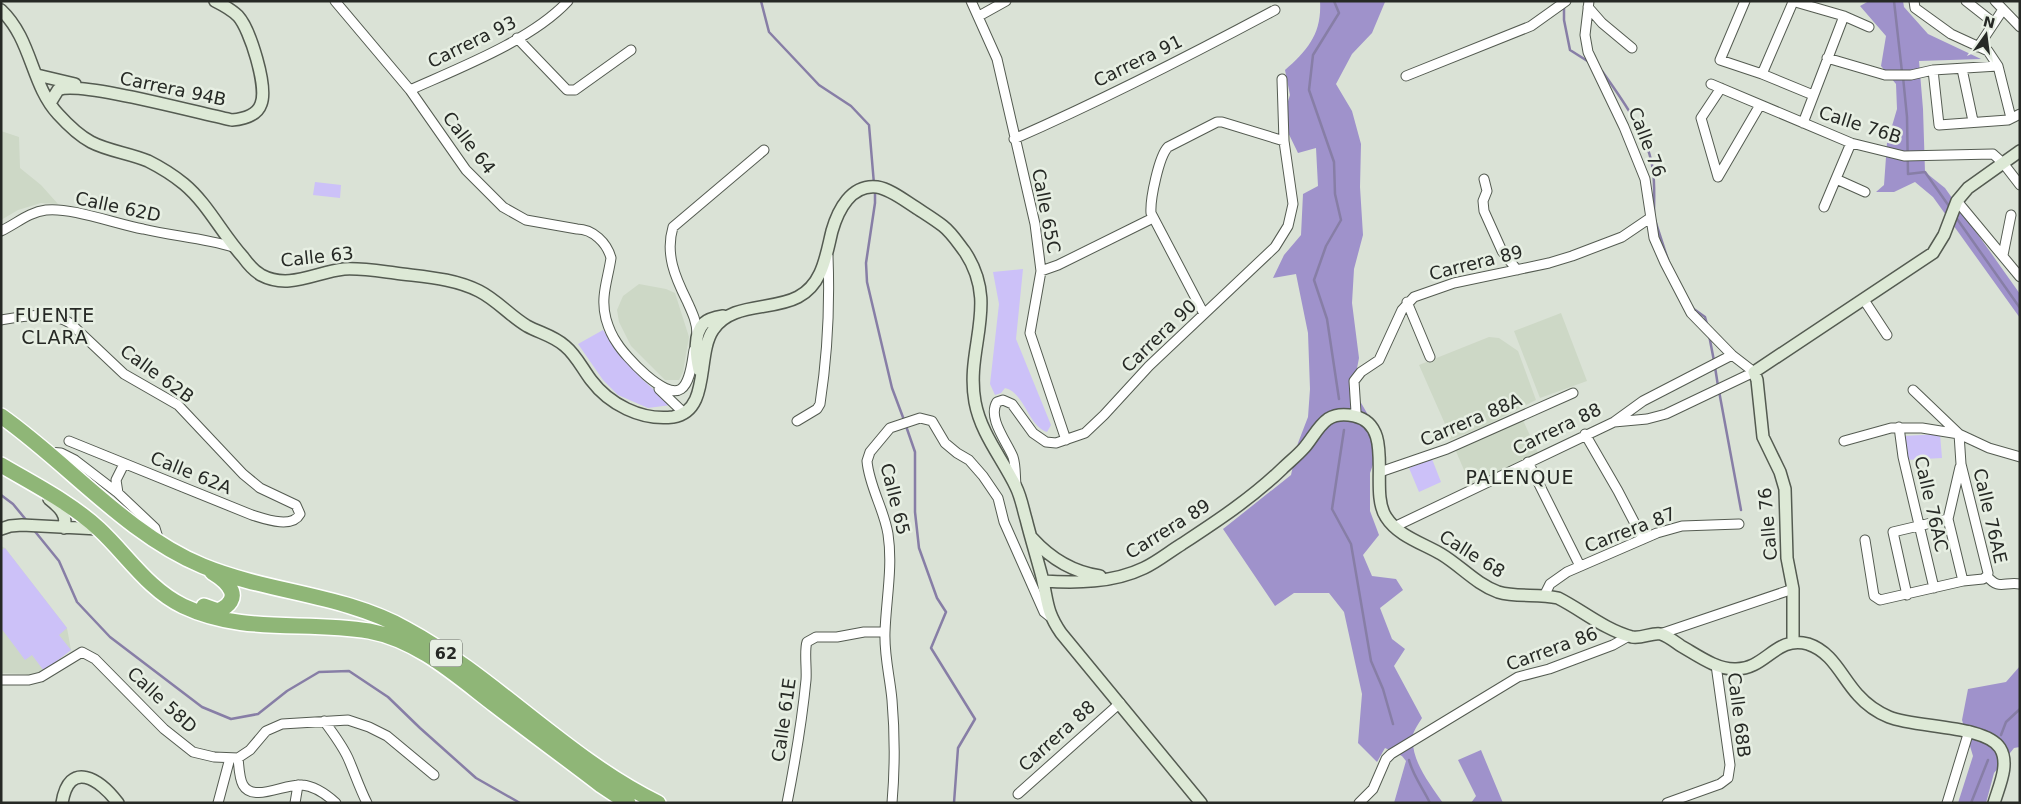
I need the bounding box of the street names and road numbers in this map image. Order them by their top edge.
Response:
street label: Carrera 93 [424,11,519,72]
street label: Carrera 91 [1090,30,1185,91]
street label: Carrera 94B [118,67,228,110]
street label: Calle 76B [1816,101,1904,148]
street label: Calle 76 [1625,104,1670,180]
street label: Calle 64 [439,107,500,178]
street label: Calle 65C [1028,167,1065,255]
street label: Calle 62D [73,187,163,226]
street label: Carrera 89 [1427,241,1525,284]
street label: Calle 63 [279,242,355,271]
street label: Carrera 90 [1117,295,1200,376]
street label: Calle 62B [116,340,198,407]
street label: Carrera 88A [1417,388,1525,450]
street label: Carrera 88 [1509,398,1604,459]
street label: Calle 62A [148,447,235,499]
street label: Calle 76AC [1910,454,1953,554]
street label: Calle 65 [876,461,915,537]
street label: Calle 76AE [1969,466,2012,566]
street label: Calle 76 [1754,487,1781,561]
street label: Carrera 89 [1122,494,1214,563]
street label: Carrera 87 [1581,503,1678,557]
street label: Calle 68 [1436,525,1509,582]
street label: Carrera 86 [1503,622,1600,675]
road number: 62 [430,640,462,666]
street label: Calle 58D [123,662,201,737]
street label: Calle 68B [1724,671,1755,759]
street label: Calle 61E [767,677,800,763]
street label: Carrera 88 [1014,696,1099,775]

